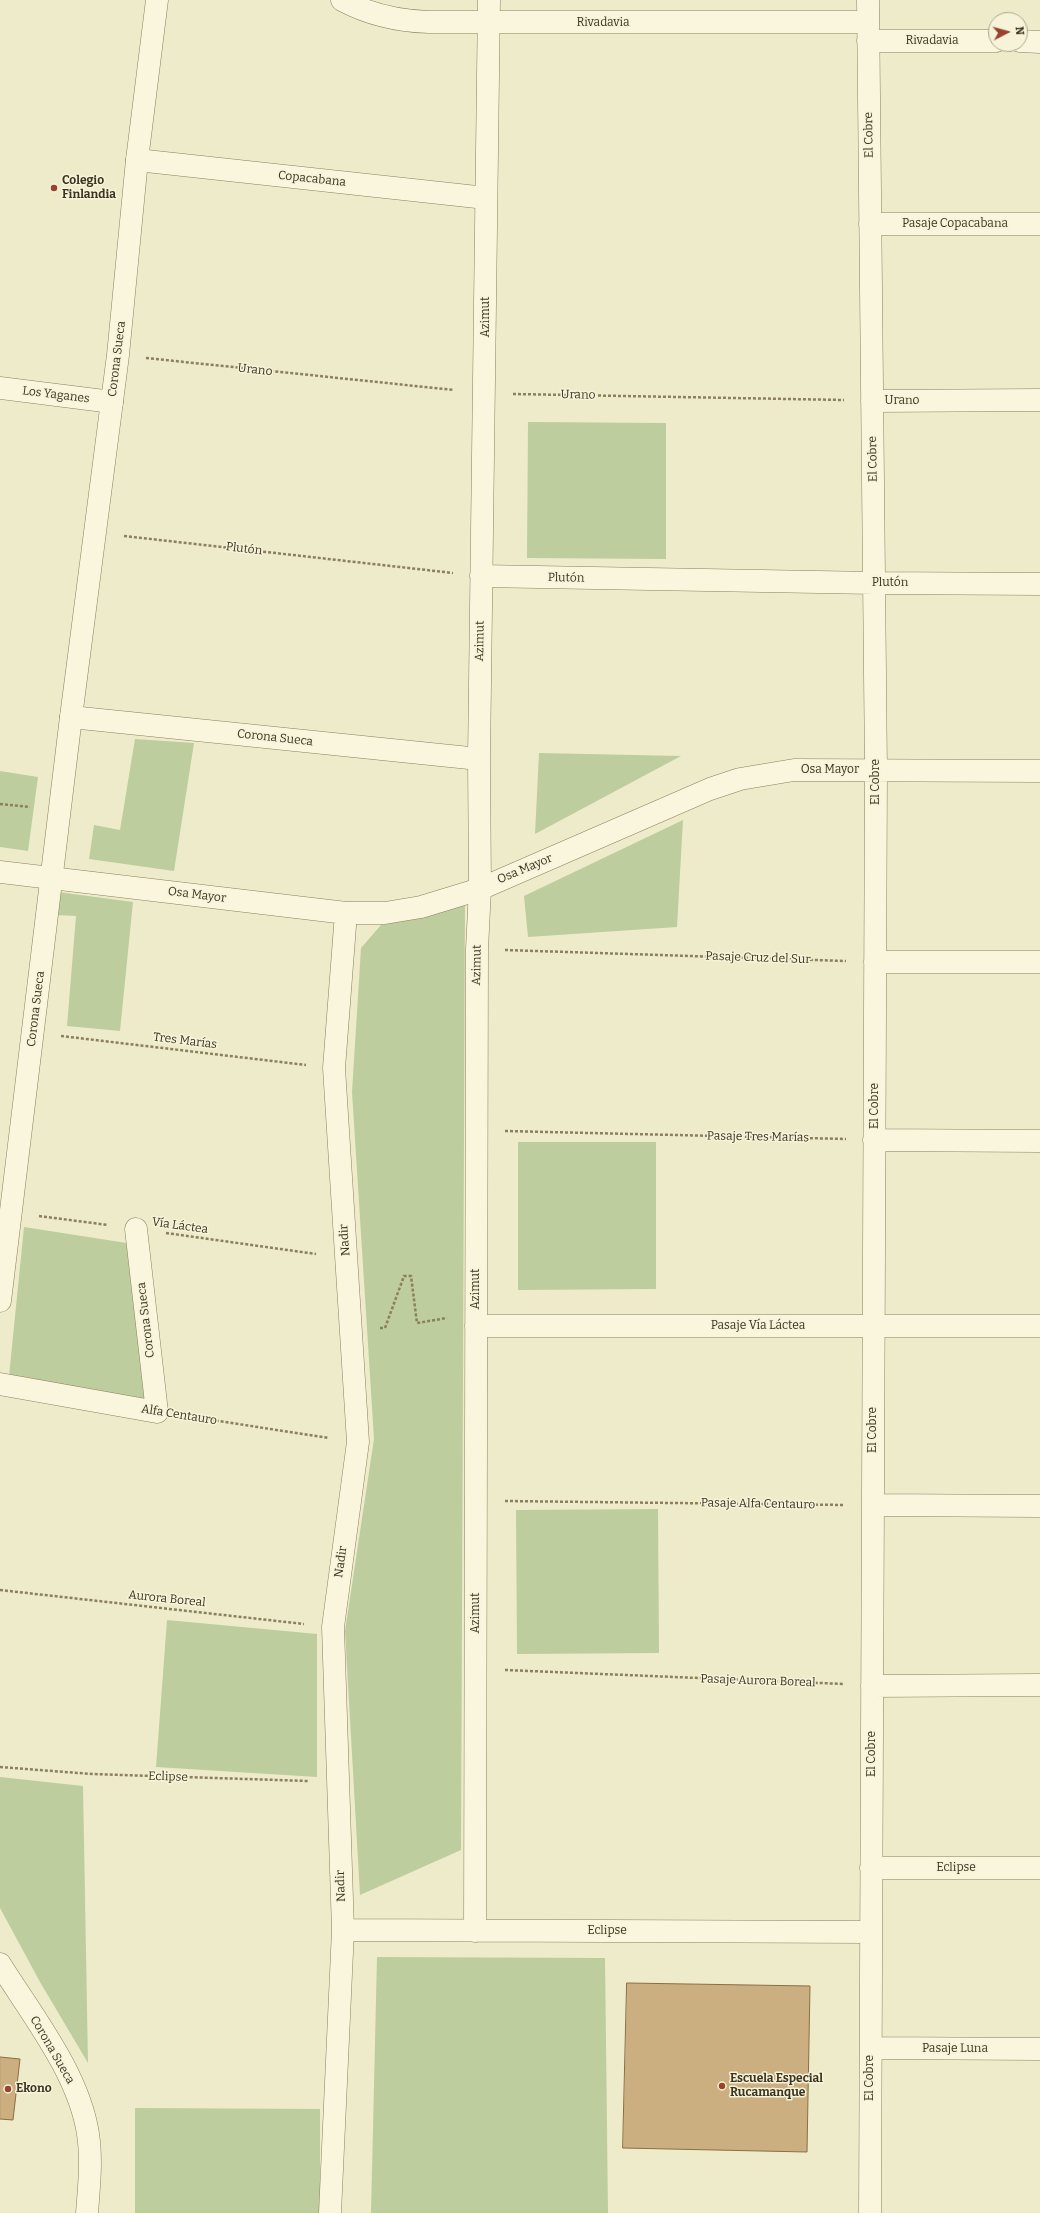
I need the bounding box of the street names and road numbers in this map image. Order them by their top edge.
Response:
street label: Rivadavia [576,16,630,30]
street label: Rivadavia [905,34,959,48]
street label: El Cobre [861,112,877,158]
street label: Copacabana [277,168,347,190]
street label: Pasaje Copacabana [902,217,1008,231]
street label: Azimut [479,297,493,337]
street label: Corona Sueca [105,320,129,398]
street label: Urano [237,361,273,379]
street label: Los Yaganes [22,384,90,406]
street label: Urano [560,387,596,403]
street label: Urano [885,394,919,408]
street label: El Cobre [865,436,881,482]
street label: Plutón [225,540,263,558]
street label: Plutón [548,570,584,586]
street label: Plutón [872,576,908,590]
street label: Azimut [472,620,488,662]
street label: Corona Sueca [236,727,314,749]
street label: El Cobre [869,759,883,805]
street label: Osa Mayor [801,763,859,777]
street label: Osa Mayor [495,851,555,887]
street label: Osa Mayor [167,884,227,906]
street label: Azimut [469,944,485,986]
street label: Pasaje Cruz del Sur [705,949,811,967]
street label: Corona Sueca [24,970,48,1048]
street label: Tres Marías [152,1030,218,1052]
street label: El Cobre [868,1083,882,1129]
street label: Pasaje Tres Marías [707,1129,809,1145]
street label: Vía Láctea [151,1215,209,1237]
street label: Nadir [337,1224,353,1256]
street label: Azimut [469,1269,483,1309]
street label: Corona Sueca [134,1281,158,1359]
street label: Pasaje Vía Láctea [711,1319,805,1333]
street label: Alfa Centauro [140,1402,218,1428]
street label: El Cobre [866,1407,880,1453]
street label: Pasaje Alfa Centauro [701,1496,815,1512]
street label: Nadir [332,1545,350,1579]
street label: Aurora Boreal [128,1588,206,1610]
street label: Azimut [469,1593,483,1633]
street label: Pasaje Aurora Boreal [700,1672,816,1690]
street label: El Cobre [865,1731,879,1777]
street label: Eclipse [148,1769,188,1785]
street label: Eclipse [936,1861,976,1875]
street label: Nadir [333,1870,349,1902]
street label: Eclipse [587,1924,627,1938]
street label: Corona Sueca [27,2013,77,2087]
street label: Pasaje Luna [922,2042,988,2056]
street label: El Cobre [863,2055,877,2101]

